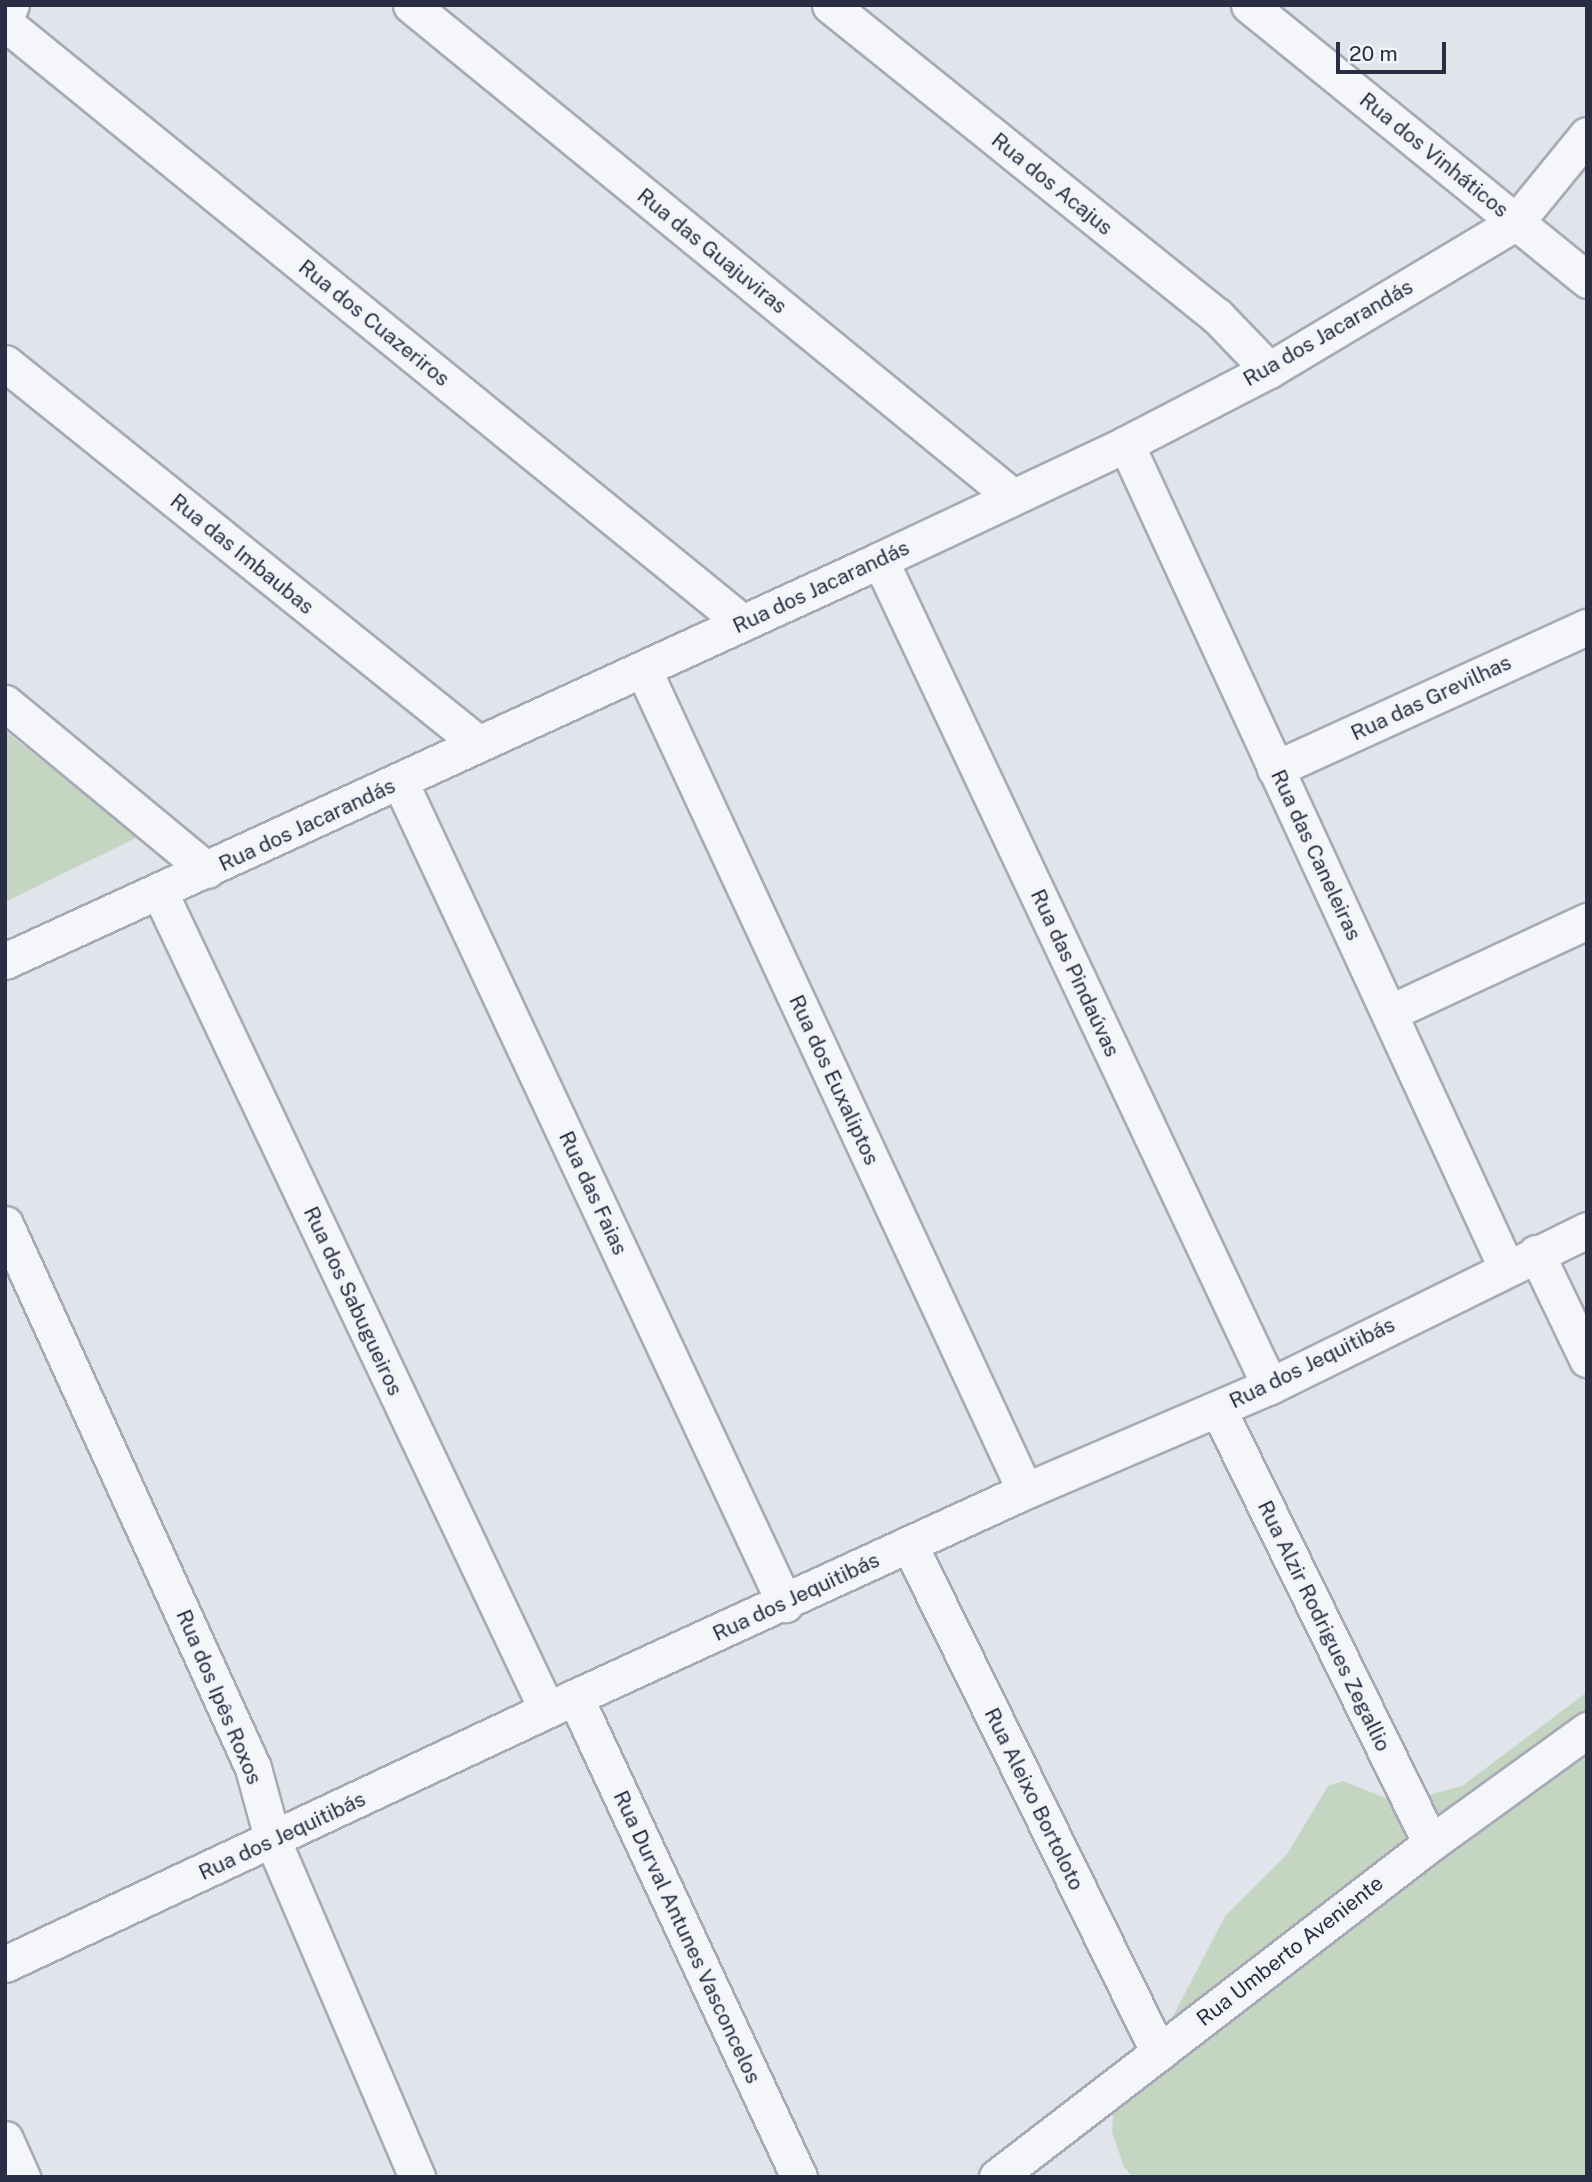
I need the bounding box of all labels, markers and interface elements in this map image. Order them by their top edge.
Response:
scale bar [1340,28,1450,72]
text: 20 m [1349,41,1398,66]
street label: Rua dos Vinháticos [1354,87,1514,223]
street label: Rua dos Acajus [986,127,1118,241]
street label: Rua das Guajuviras [632,183,792,319]
street label: Rua dos Cuazeriros [293,254,455,392]
street label: Rua dos Jacarandás [1239,274,1417,392]
street label: Rua das Imbaubas [165,488,319,620]
street label: Rua dos Jacarandás [729,535,913,639]
street label: Rua das Grevilhas [1347,650,1515,746]
street label: Rua das Caneleiras [1265,766,1367,944]
street label: Rua dos Jacarandás [215,773,399,877]
street label: Rua das Pindaúvas [1025,885,1125,1061]
street label: Rua dos Euxaliptos [783,991,885,1169]
street label: Rua das Faias [553,1127,633,1259]
street label: Rua dos Sabugueiros [298,1202,408,1400]
street label: Rua dos Jequitibás [1225,1312,1399,1414]
street label: Rua Alzir Rodrigues Zegallio [1252,1496,1396,1756]
street label: Rua dos Jequitibás [709,1547,883,1647]
street label: Rua dos Ipês Roxos [171,1606,267,1788]
street label: Rua Aleixo Bortoloto [979,1704,1089,1894]
street label: Rua dos Jequitibás [195,1786,369,1886]
street label: Rua Durval Antunes Vasconcelos [608,1786,766,2088]
street label: Rua Umberto Aveniente [1192,1870,1388,2032]

